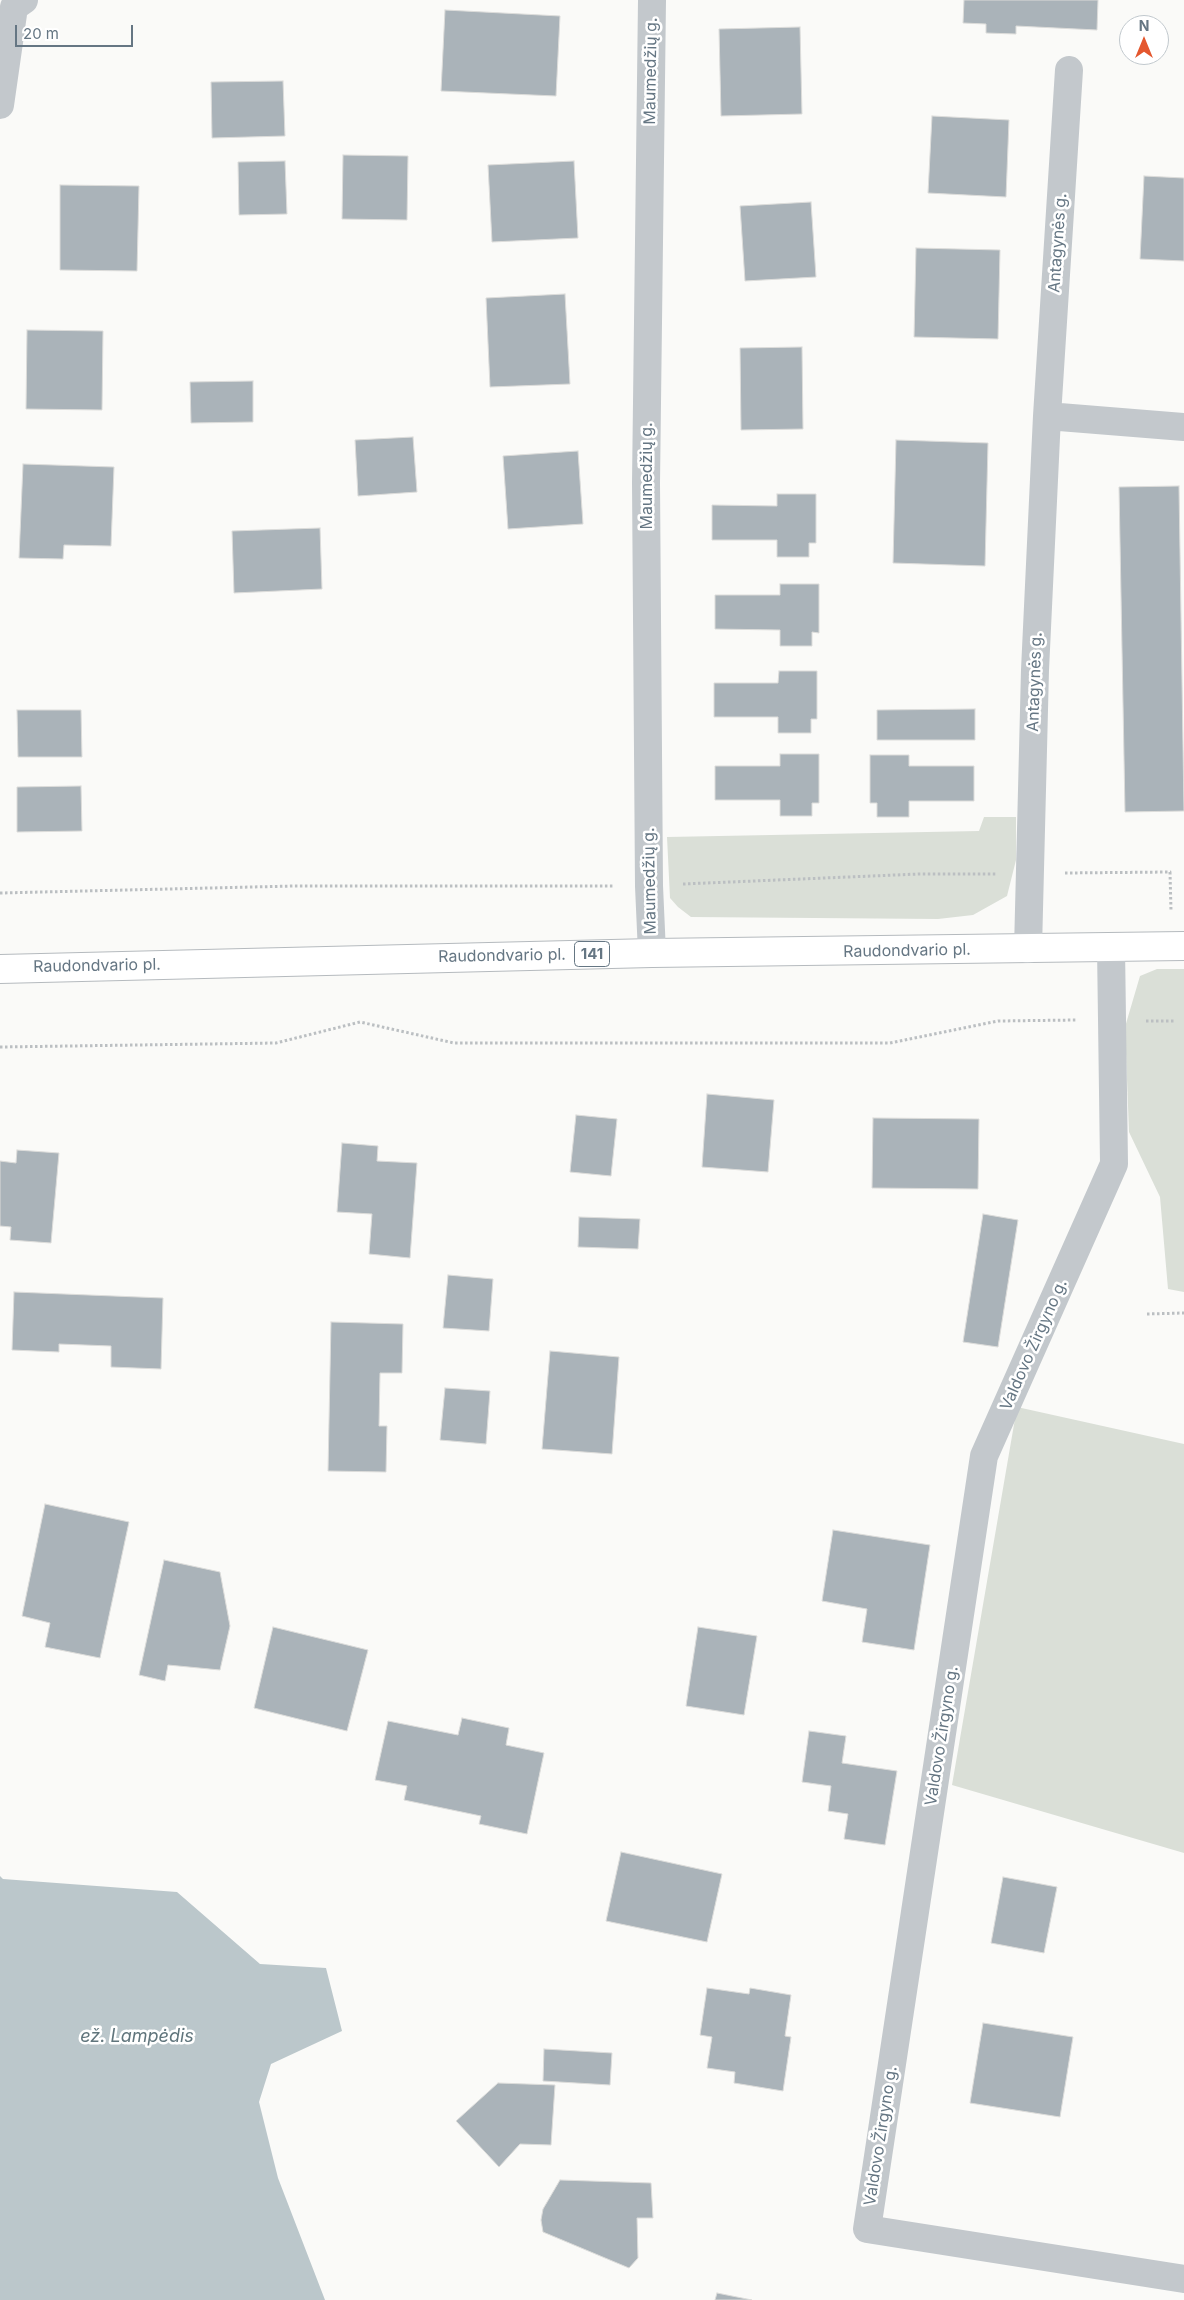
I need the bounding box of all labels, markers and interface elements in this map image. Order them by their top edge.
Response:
scale bar [18,15,135,47]
north arrow [1119,15,1169,65]
street label: Maumedžių g. [640,17,662,125]
text: N [1139,17,1149,34]
text: 20 m [23,24,59,43]
street label: Antagynės g. [1045,193,1071,293]
street label: Maumedžių g. [637,422,657,530]
street label: Antagynės g. [1024,632,1046,732]
street label: Maumedžių g. [639,827,661,935]
street label: Raudondvario pl. [843,940,971,962]
road number: 141 [574,942,610,966]
street label: Raudondvario pl. [438,945,566,967]
street label: Raudondvario pl. [33,955,161,977]
street label: Valdovo Žirgyno g. [996,1277,1072,1413]
street label: Valdovo Žirgyno g. [921,1665,963,1807]
water label: ež. Lampėdis [80,2026,194,2048]
street label: Valdovo Žirgyno g. [860,2065,902,2207]

